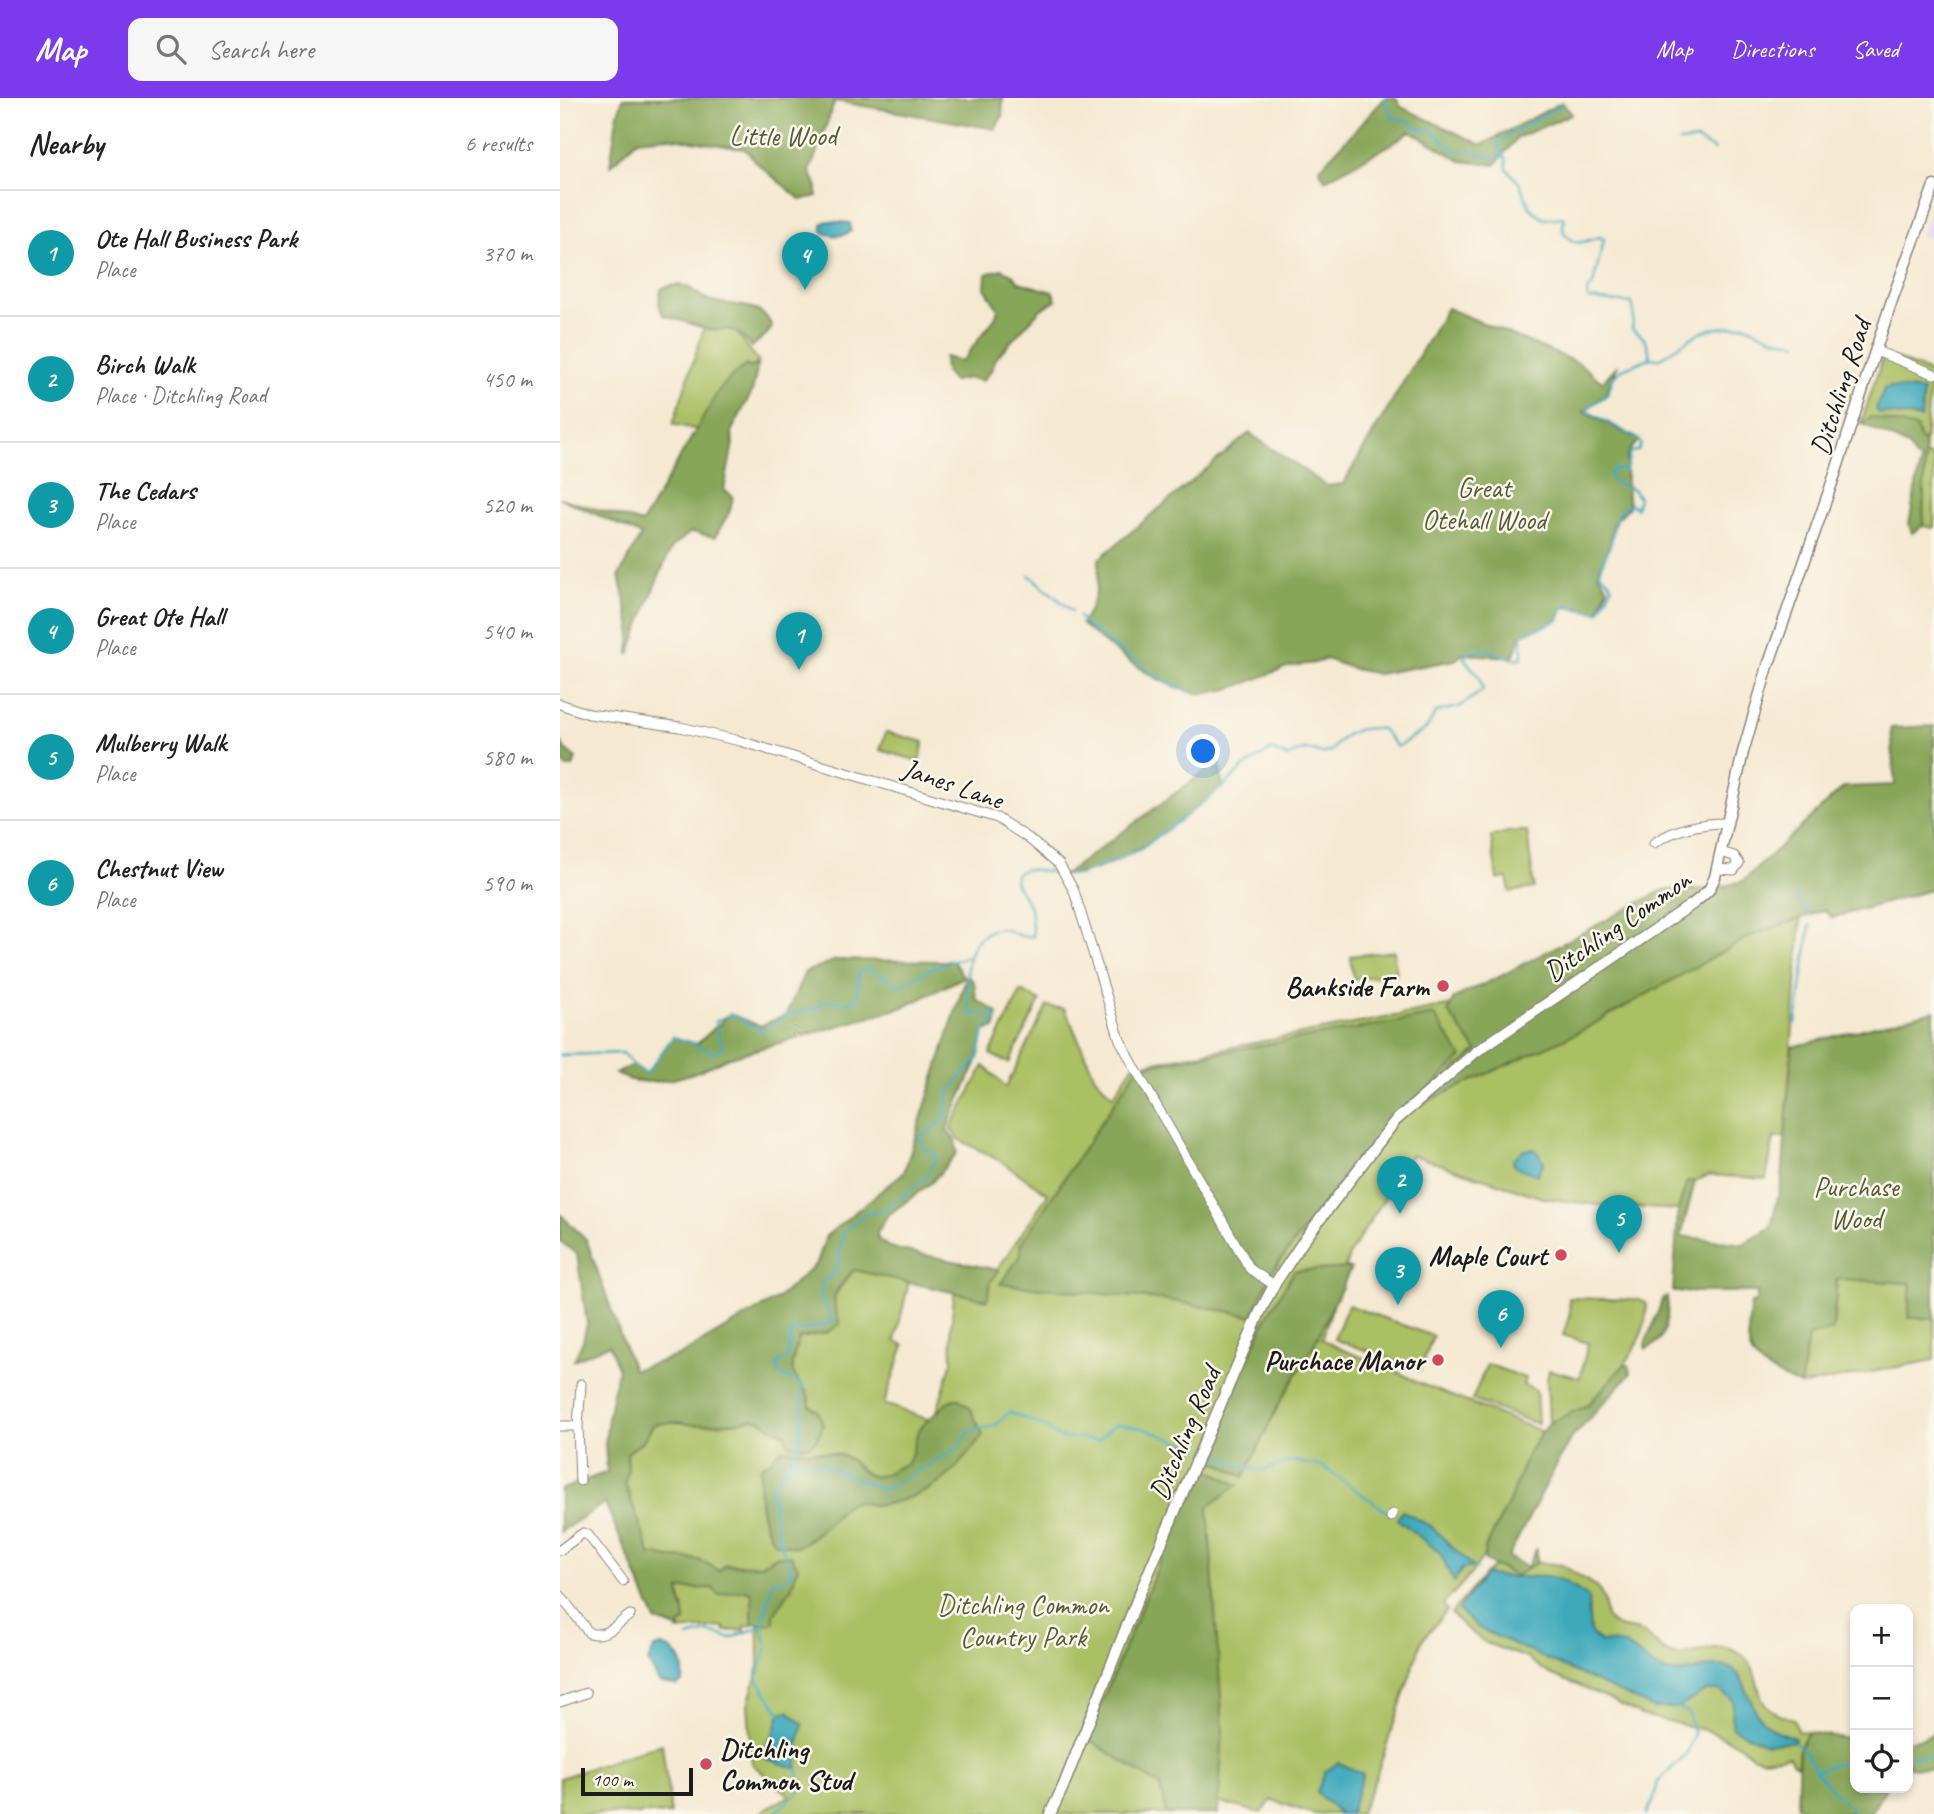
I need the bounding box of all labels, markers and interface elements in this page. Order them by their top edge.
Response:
search box [128,18,618,81]
text: Map [35,28,86,70]
icon: search [152,30,190,68]
text: Search here [208,33,314,66]
text: Map [1656,34,1693,64]
text: Directions [1731,34,1814,64]
text: Saved [1852,34,1899,64]
park label: Little Wood [729,118,841,153]
text: Nearby [28,125,104,163]
text: 6 results [465,129,532,158]
text: Ote Hall Business Park [95,222,297,255]
pin: 4 [782,232,828,290]
text: 1 [46,239,56,268]
text: 370 m [483,239,532,268]
text: Place [95,255,135,284]
street label: Ditchling Road [1802,311,1880,460]
text: Birch Walk [95,348,195,381]
text: 2 [46,365,56,394]
text: 450 m [483,365,532,394]
text: Place · Ditchling Road [95,381,267,410]
park label: Great Otehall Wood [1422,470,1550,537]
text: The Cedars [95,474,196,507]
text: 3 [46,491,56,520]
text: 520 m [483,491,532,520]
text: Place [95,507,135,536]
text: Great Ote Hall [95,600,224,633]
pin: 1 [776,612,822,670]
text: 4 [46,617,56,646]
text: 540 m [483,617,532,646]
text: Place [95,633,135,662]
text: Mulberry Walk [95,726,226,759]
your location [1186,734,1220,768]
text: 5 [46,743,56,772]
text: 580 m [483,743,532,772]
street label: Janes Lane [896,749,1009,818]
text: Place [95,759,135,788]
text: Chestnut View [95,852,223,885]
street label: Ditchling Common [1537,861,1699,989]
text: 6 [46,869,56,898]
text: 590 m [483,869,532,898]
text: Place [95,885,135,914]
place label: Bankside Farm [1285,969,1431,1004]
marker: Bankside Farm [1435,978,1451,994]
pin: 2 [1377,1156,1423,1214]
park label: Purchase Wood [1813,1169,1900,1236]
pin: 5 [1596,1195,1642,1253]
place label: Maple Court [1429,1238,1550,1273]
pin: 3 [1375,1247,1421,1305]
marker: Maple Court [1553,1247,1569,1263]
pin: 6 [1478,1290,1524,1348]
place label: Purchace Manor [1264,1343,1427,1378]
marker: Purchace Manor [1430,1352,1446,1368]
street label: Ditchling Road [1141,1358,1230,1505]
park label: Ditchling Common Country Park [937,1587,1110,1654]
map controls [1850,1604,1913,1793]
button: + [1850,1604,1913,1667]
button: − [1850,1667,1913,1730]
button: locate [1850,1730,1913,1793]
place label: Ditchling Common Stud [720,1731,856,1798]
marker: Ditchling Common Stud [698,1756,714,1772]
scale bar [581,1765,693,1797]
text: 100 m [592,1768,633,1792]

